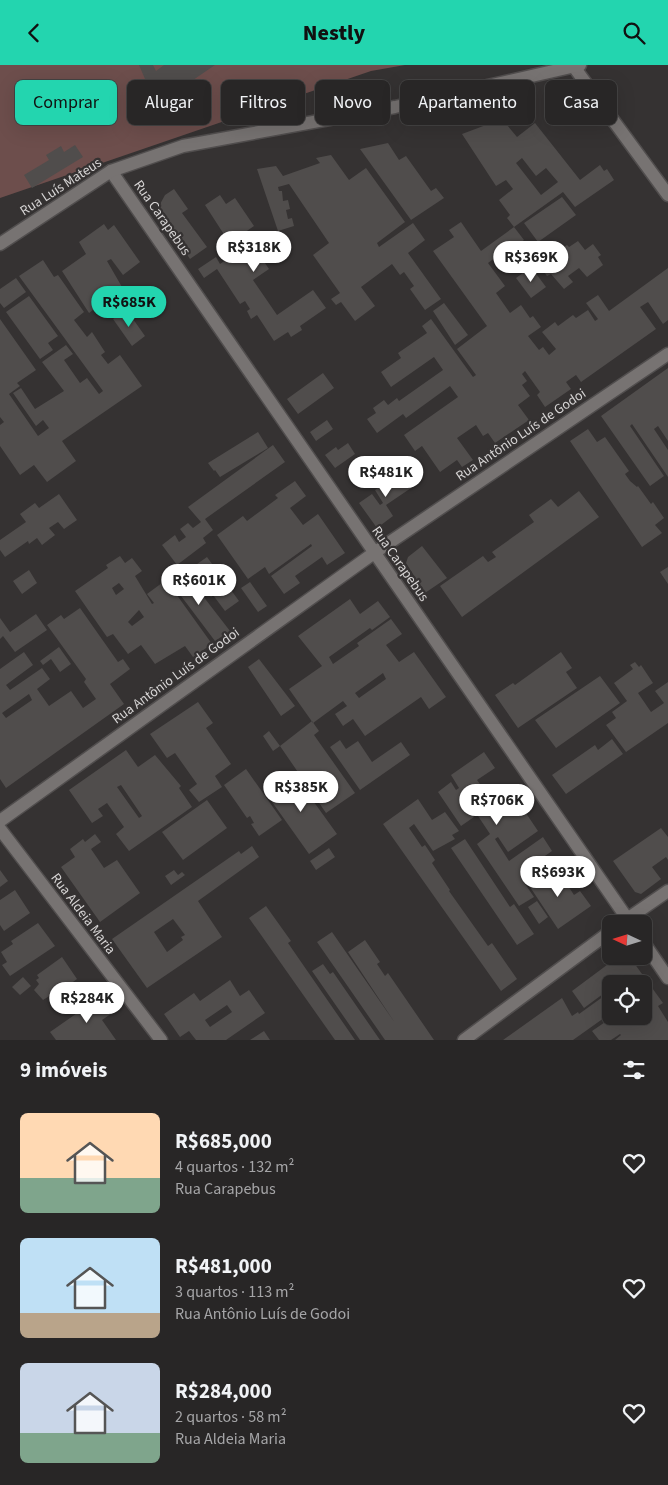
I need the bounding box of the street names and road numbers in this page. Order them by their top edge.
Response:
street label: Rua Luís Mateus [16,153,106,221]
street label: Rua Carapebus [129,176,196,260]
street label: Rua Antônio Luís de Godoi [452,384,590,486]
street label: Rua Carapebus [367,522,434,606]
street label: Rua Antônio Luís de Godoi [108,623,244,729]
street label: Rua Aldeia Maria [46,869,120,959]

